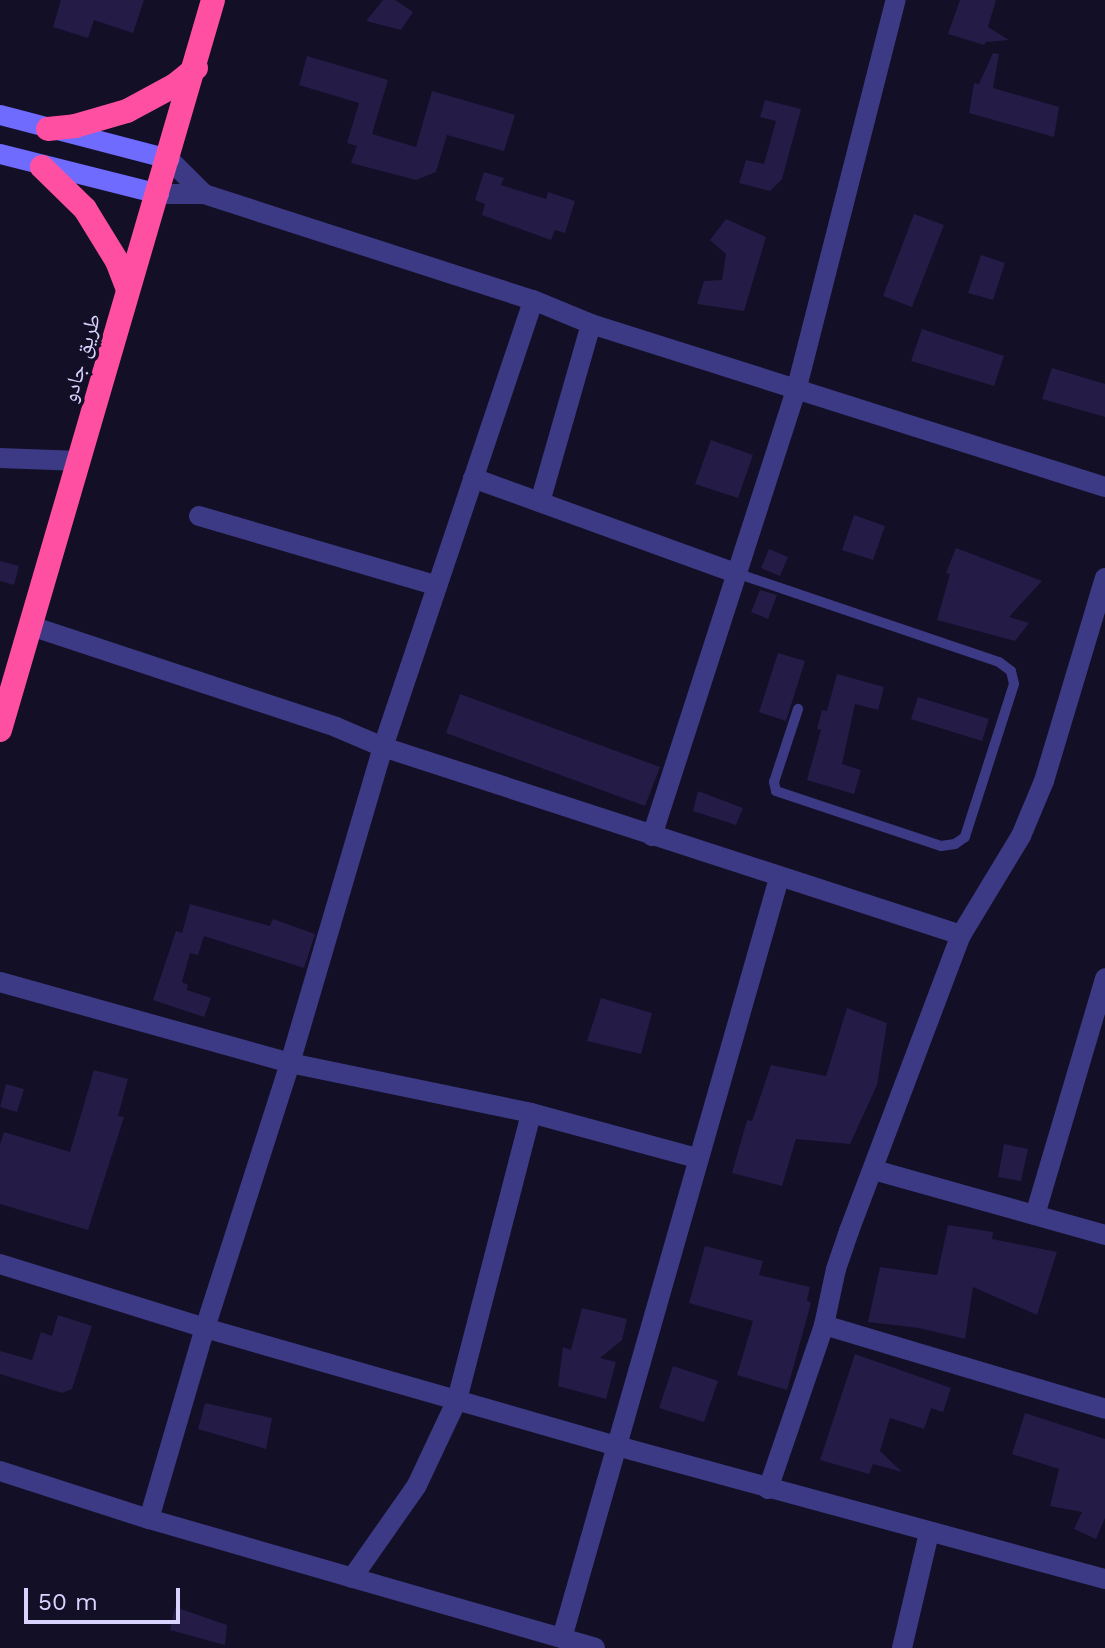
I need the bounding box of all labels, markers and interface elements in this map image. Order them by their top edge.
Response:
street label: طريق جادو [56,310,106,406]
scale bar [28,1572,184,1622]
text: 50 m [38,1588,98,1616]

